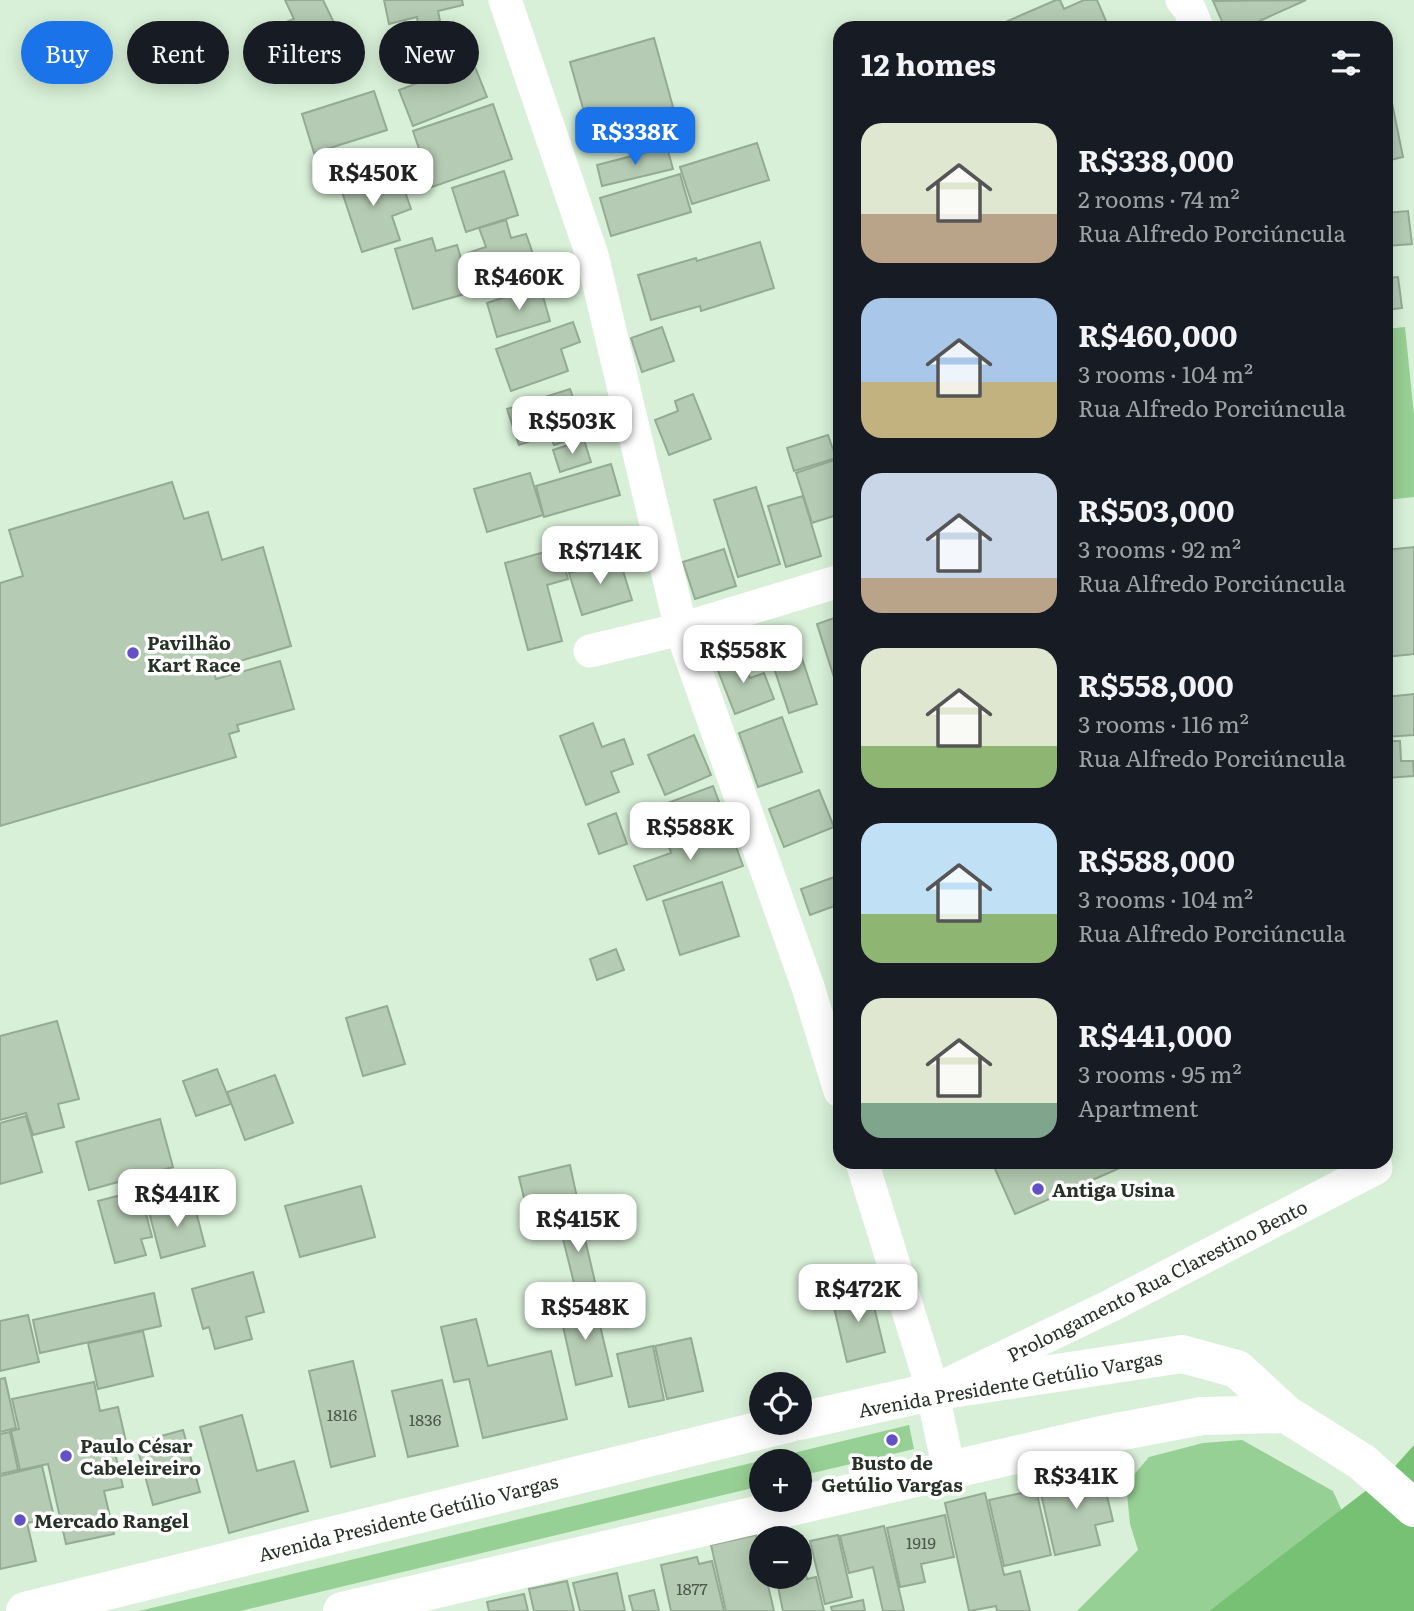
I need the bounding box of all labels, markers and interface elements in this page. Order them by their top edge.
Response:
chip: Buy [21,21,113,84]
chip: Rent [127,21,229,84]
chip: Filters [243,21,365,84]
chip: New [379,21,479,84]
text: 12 homes [861,41,996,85]
icon: filters [1327,44,1365,82]
pin: R$338K [578,108,692,167]
text: R$338K [591,113,679,147]
text: R$338,000 [1078,137,1234,181]
pin: R$450K [316,148,430,208]
icon: home [917,151,1001,235]
text: R$450K [328,154,418,188]
text: 2 rooms · 74 m² [1078,181,1240,215]
text: Rua Alfredo Porciúncula [1078,215,1346,249]
pin: R$460K [462,252,576,312]
text: R$460K [474,258,564,292]
text: R$460,000 [1078,312,1238,356]
icon: home [917,326,1001,410]
text: 3 rooms · 104 m² [1078,356,1253,390]
text: Rua Alfredo Porciúncula [1078,390,1346,424]
pin: R$503K [515,396,629,456]
text: R$503K [528,402,616,436]
text: R$503,000 [1078,487,1234,531]
icon: home [917,501,1001,585]
pin: R$714K [543,526,657,586]
text: 3 rooms · 92 m² [1078,531,1241,565]
text: R$714K [558,532,642,566]
text: Rua Alfredo Porciúncula [1078,565,1346,599]
pin: R$558K [686,626,800,685]
place label: Pavilhão Kart Race [147,628,241,678]
text: R$558K [699,631,787,665]
marker: Pavilhão Kart Race [125,645,141,661]
text: R$558,000 [1078,662,1234,706]
icon: home [917,676,1001,760]
text: 3 rooms · 116 m² [1078,706,1249,740]
text: Rua Alfredo Porciúncula [1078,740,1346,774]
pin: R$588K [633,802,747,862]
text: R$588K [646,808,734,842]
text: R$588,000 [1078,837,1235,881]
icon: home [917,851,1001,935]
text: 3 rooms · 104 m² [1078,881,1253,915]
text: Rua Alfredo Porciúncula [1078,915,1346,949]
text: R$441,000 [1078,1012,1232,1056]
icon: home [917,1026,1001,1110]
text: 3 rooms · 95 m² [1078,1056,1242,1090]
text: Apartment [1078,1090,1198,1124]
pin: R$441K [120,1170,234,1229]
text: R$441K [134,1175,220,1209]
place label: Antiga Usina [1052,1175,1175,1203]
marker: Antiga Usina [1030,1181,1046,1197]
street label: Prolongamento Rua Clarestino Bento [1002,1192,1312,1368]
pin: R$415K [521,1194,635,1254]
text: R$415K [536,1200,620,1234]
pin: R$472K [801,1264,915,1324]
text: R$472K [815,1270,901,1304]
pin: R$548K [528,1282,642,1342]
text: R$548K [541,1288,629,1322]
street label: Avenida Presidente Getúlio Vargas [856,1342,1165,1424]
map controls [749,1372,812,1589]
button: locate [749,1372,812,1435]
house number: 1816 [327,1402,358,1426]
house number: 1836 [409,1407,442,1431]
place label: Paulo César Cabeleireiro [80,1431,201,1481]
marker: Busto de Getúlio Vargas [884,1432,900,1448]
marker: Paulo César Cabeleireiro [58,1448,74,1464]
place label: Busto de Getúlio Vargas [821,1448,963,1498]
button: + [749,1449,812,1512]
pin: R$341K [1019,1452,1133,1511]
text: R$341K [1033,1457,1119,1491]
street label: Avenida Presidente Getúlio Vargas [255,1466,561,1568]
place label: Mercado Rangel [34,1506,189,1534]
marker: Mercado Rangel [12,1512,28,1528]
button: − [749,1526,812,1589]
house number: 1919 [906,1530,936,1554]
house number: 1877 [676,1576,708,1600]

